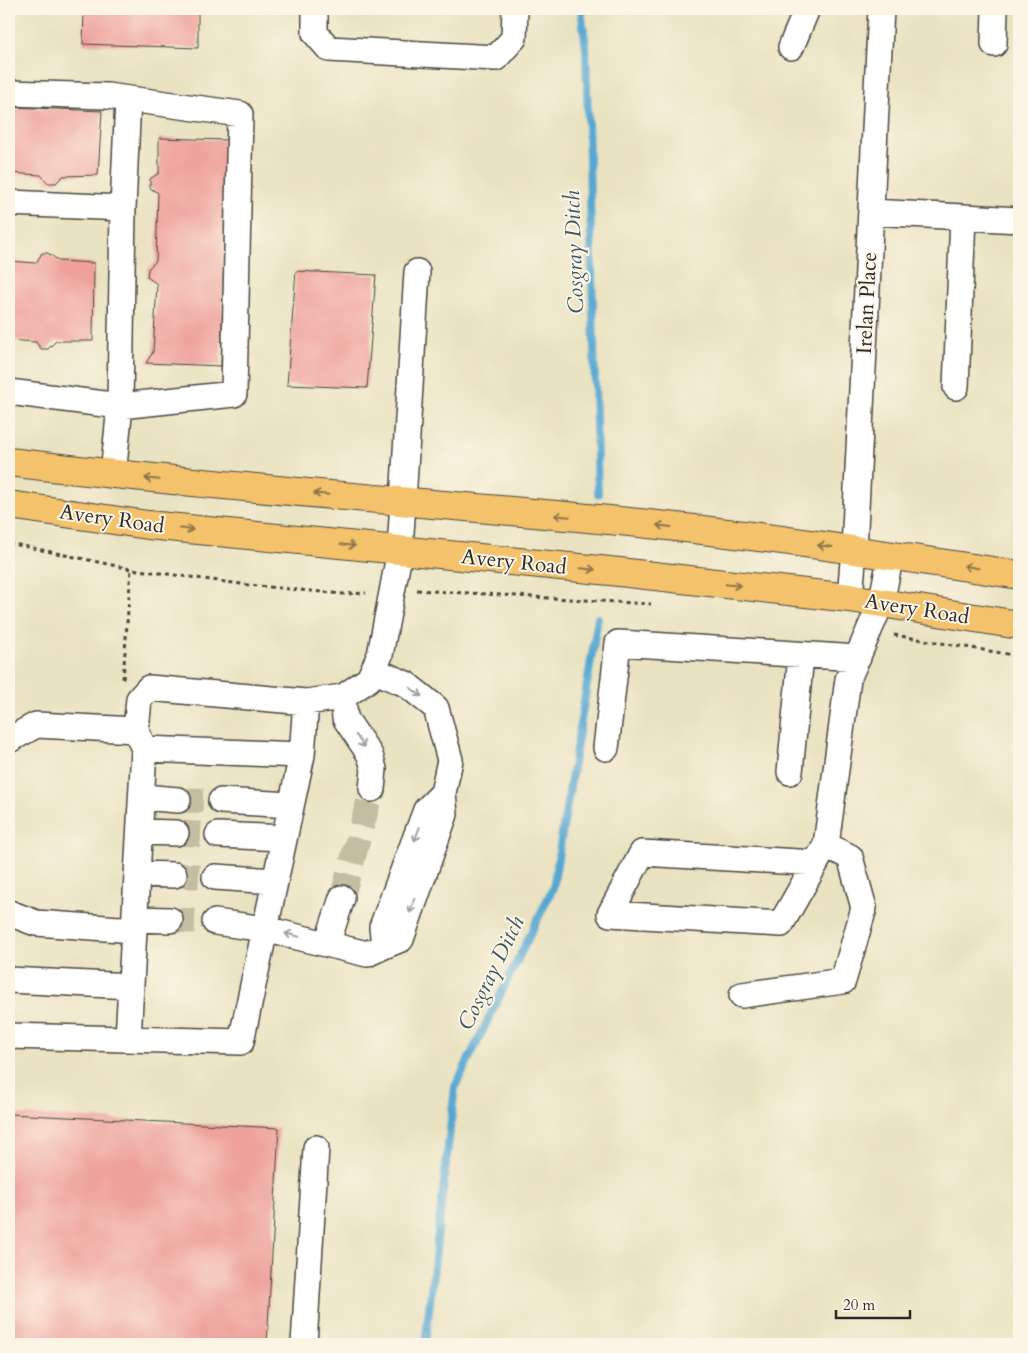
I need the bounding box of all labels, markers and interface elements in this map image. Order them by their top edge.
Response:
water label: Cosgray Ditch [557,189,591,314]
street label: Irelan Place [850,251,884,355]
one-way arrow [144,474,160,484]
one-way arrow [313,490,329,499]
street label: Avery Road [58,497,166,541]
one-way arrow [555,511,571,521]
one-way arrow [656,521,672,531]
one-way arrow [178,524,194,534]
one-way arrow [340,540,356,550]
one-way arrow [818,541,834,551]
street label: Avery Road [460,542,568,582]
one-way arrow [963,562,979,572]
one-way arrow [580,564,596,574]
one-way arrow [725,580,741,590]
street label: Avery Road [863,586,971,632]
one-way arrow [409,687,423,697]
one-way arrow [355,734,365,748]
one-way arrow [412,826,421,841]
one-way arrow [407,898,417,914]
water label: Cosgray Ditch [450,911,532,1035]
one-way arrow [285,930,301,939]
scale bar [836,1288,909,1320]
text: 20 m [843,1295,875,1315]

